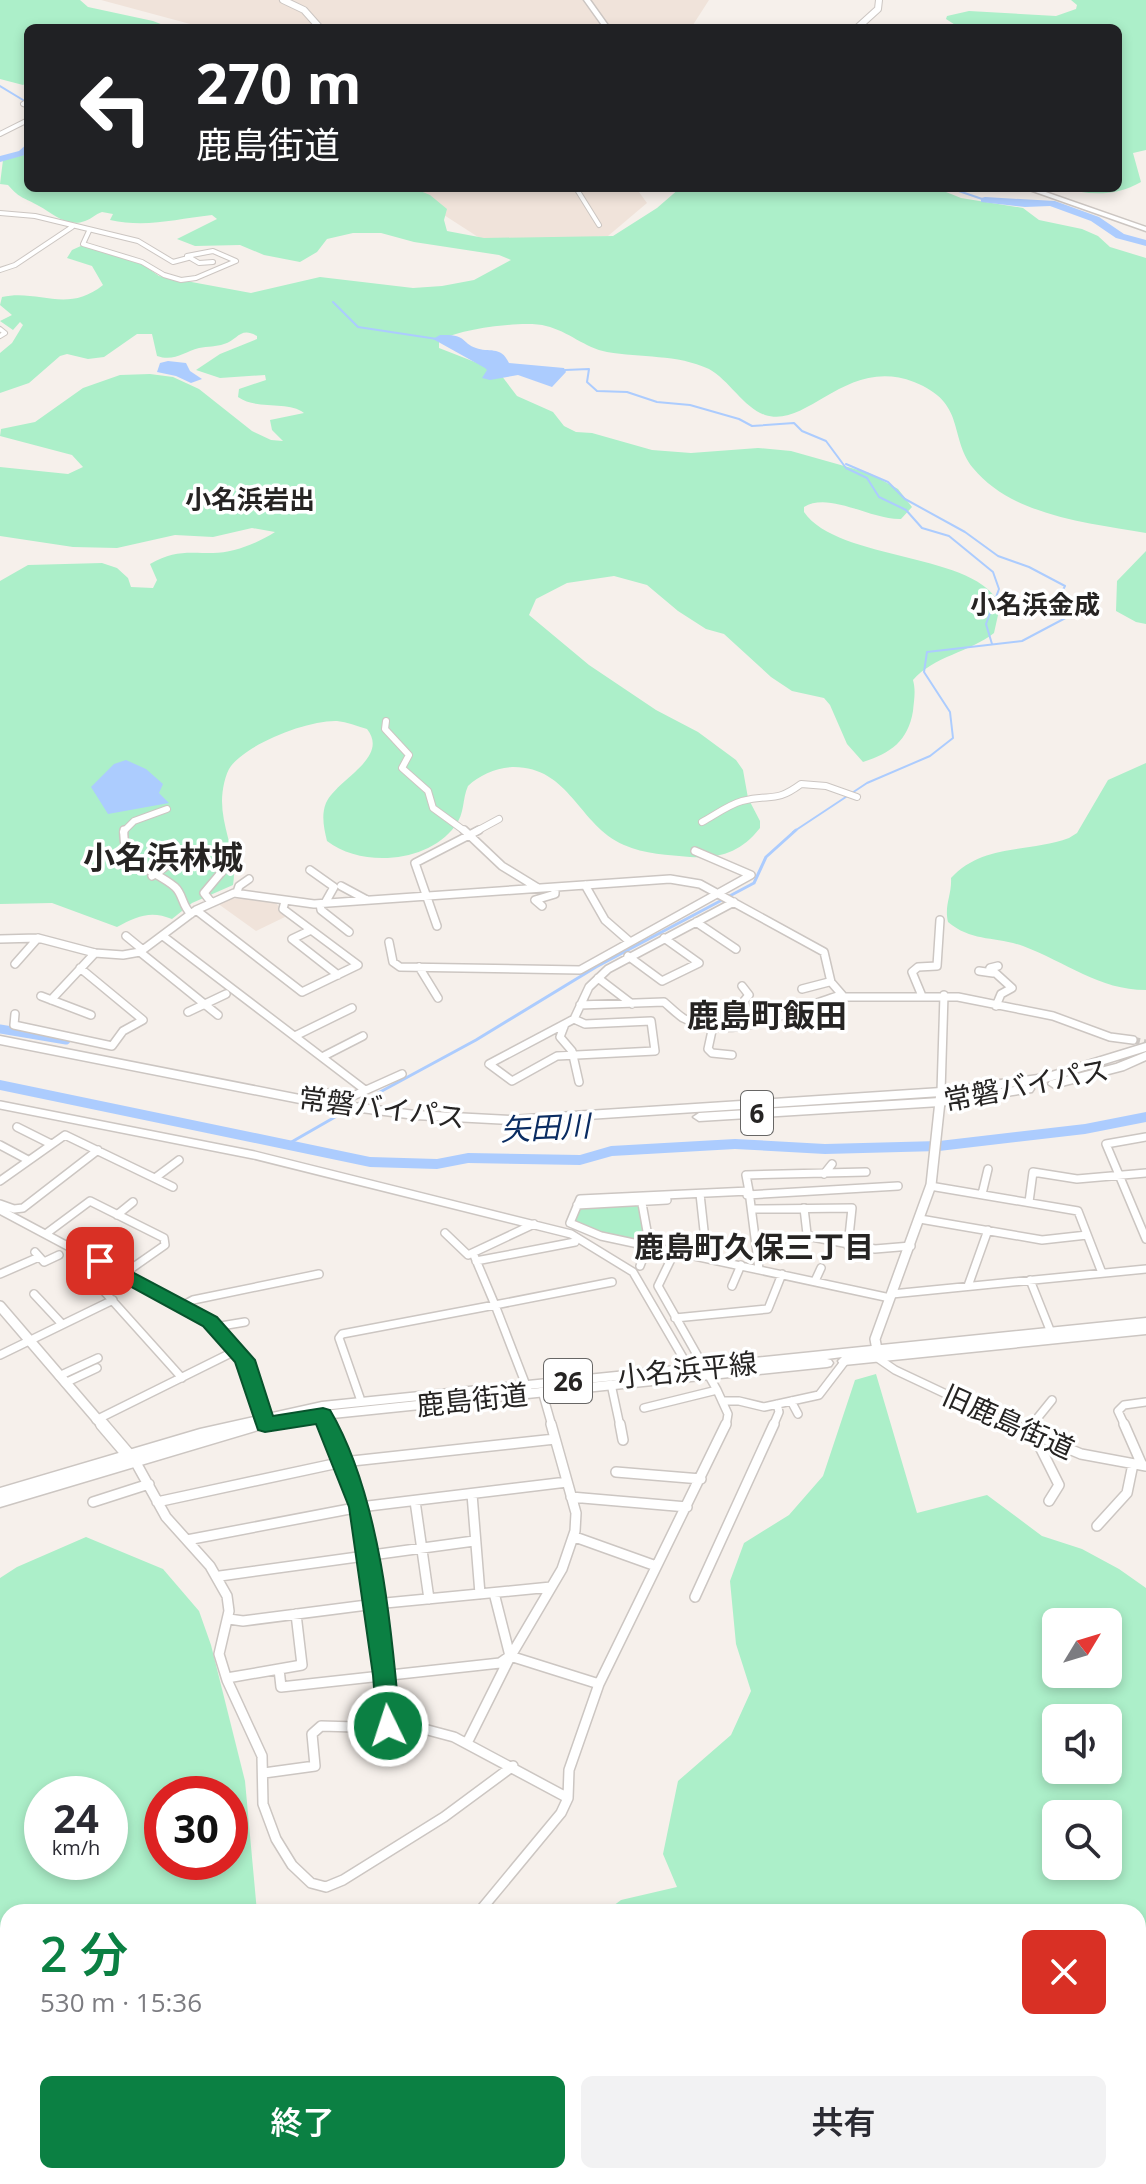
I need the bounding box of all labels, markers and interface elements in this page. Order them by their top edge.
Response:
text: 270 m [196,44,362,120]
icon: left [64,56,168,160]
text: 鹿島街道 [196,120,340,169]
district label: 小名浜岩出 [185,481,315,517]
district label: 小名浜金成 [970,586,1100,622]
district label: 小名浜林城 [83,835,243,878]
district label: 鹿島町飯田 [687,993,847,1036]
street label: 常磐バイパス [940,1049,1112,1119]
street label: 常磐バイパス [297,1078,467,1136]
road number: 6 [741,1091,773,1135]
water label: 矢田川 [499,1104,594,1150]
district label: 鹿島町久保三丁目 [634,1226,874,1267]
pin [66,1227,134,1295]
icon: arrive [78,1239,122,1283]
street label: 小名浜平線 [615,1343,759,1395]
road number: 26 [544,1359,592,1403]
street label: 鹿島街道 [414,1374,530,1424]
street label: 旧鹿島街道 [937,1375,1081,1467]
north arrow [1042,1608,1122,1688]
map controls [1042,1608,1122,1880]
position arrow [346,1684,430,1768]
button: sound [1042,1704,1122,1784]
speed limit sign: 30 [144,1776,248,1880]
text: 24 [53,1790,99,1845]
button: search [1042,1800,1122,1880]
text: km/h [52,1834,100,1861]
text: 2 分 [40,1921,128,1986]
button: close [1022,1930,1106,2014]
text: 530 m · 15:36 [40,1984,202,2020]
button: 終了 [40,2076,565,2168]
button: 共有 [581,2076,1106,2168]

